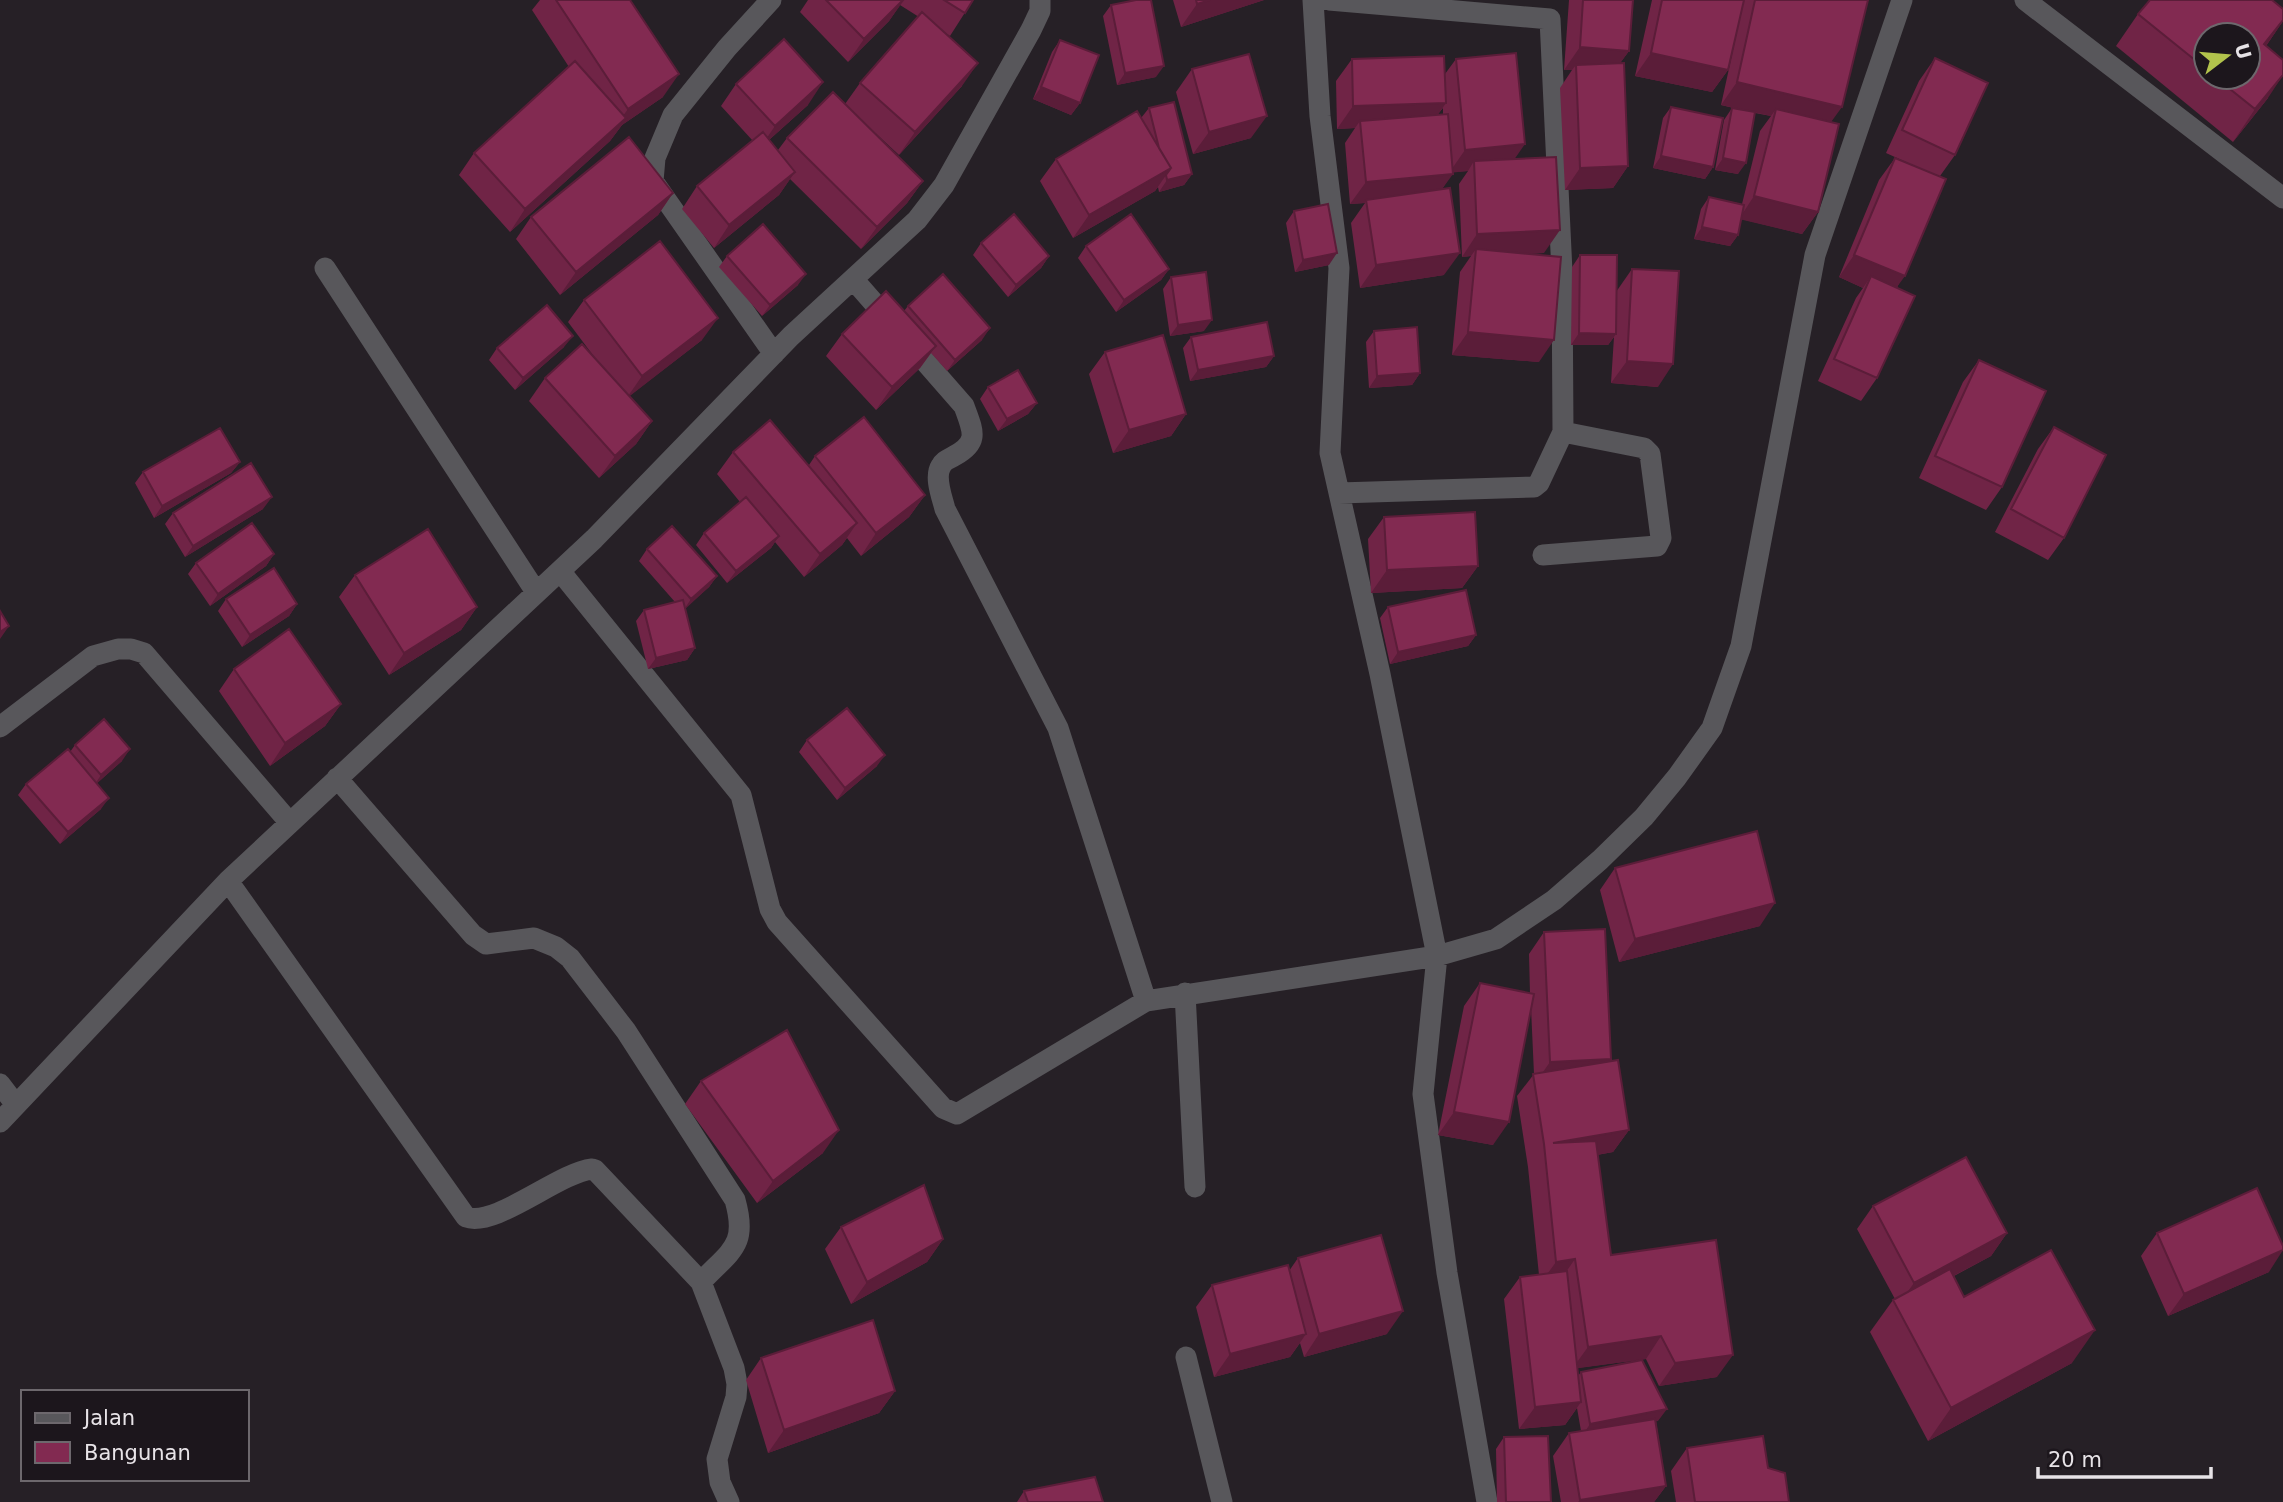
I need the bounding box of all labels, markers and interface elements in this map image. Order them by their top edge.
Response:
north arrow [2192,21,2262,91]
text: U [2231,41,2256,62]
legend [21,1390,248,1481]
text: Jalan [82,1406,135,1430]
scale bar [2038,1436,2211,1480]
text: Bangunan [84,1441,191,1465]
text: 20 m [2048,1448,2102,1472]

